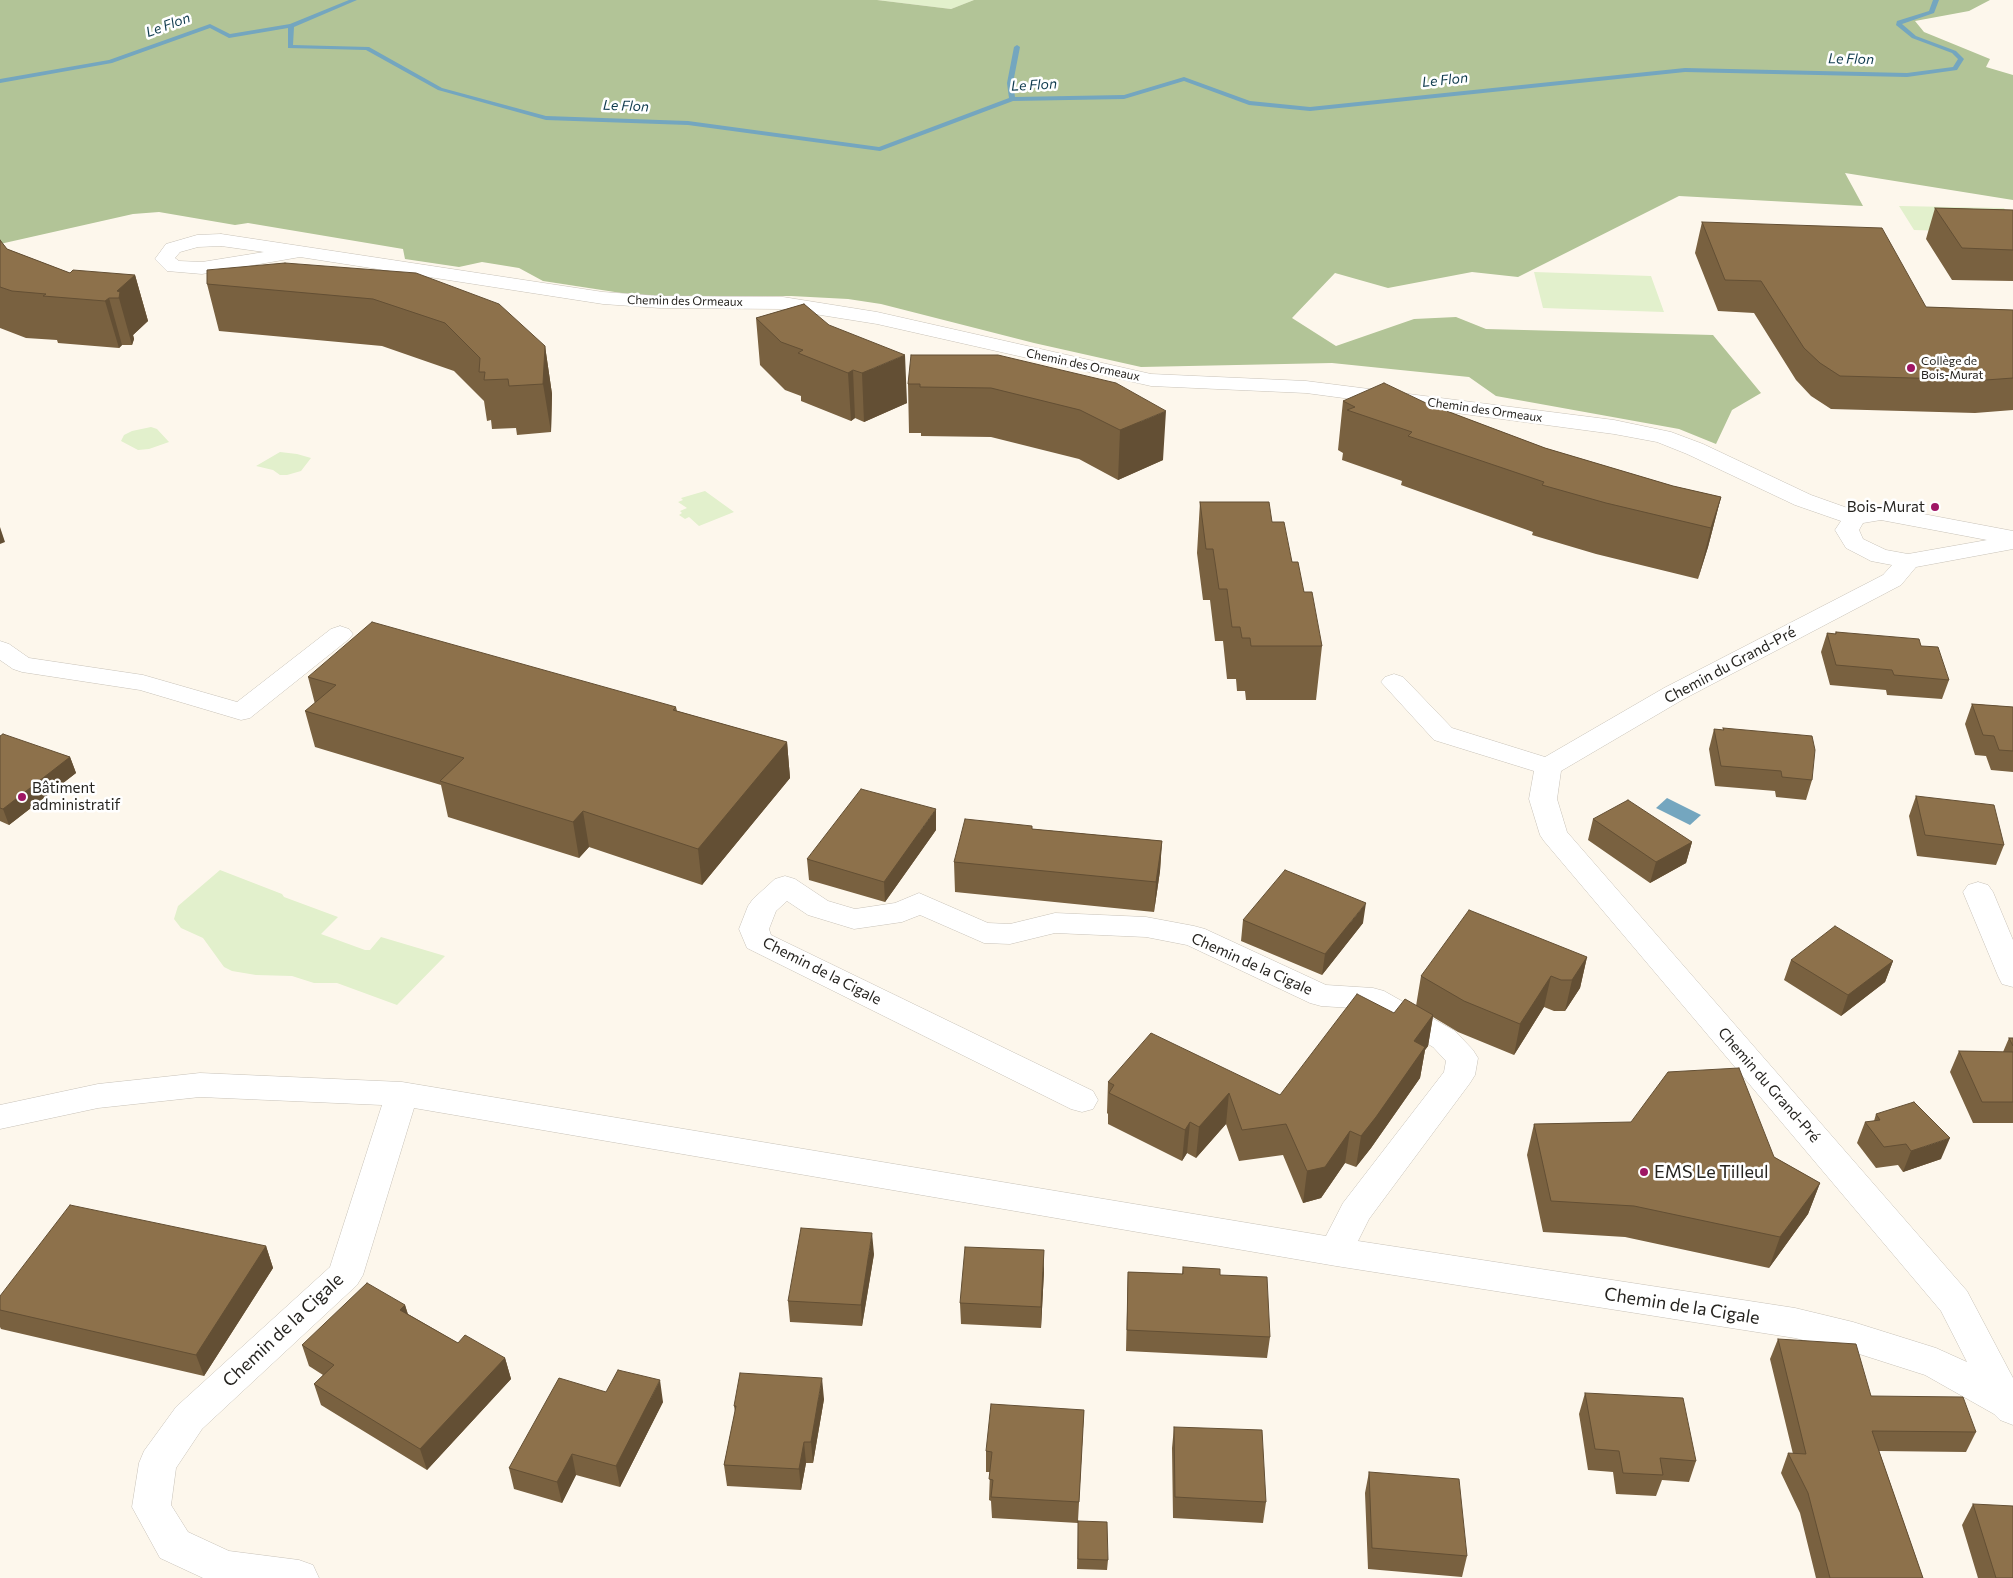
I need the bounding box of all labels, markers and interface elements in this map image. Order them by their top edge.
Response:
water label: Le Flon [143,9,193,41]
water label: Le Flon [1828,50,1874,68]
water label: Le Flon [1421,69,1469,91]
water label: Le Flon [1011,75,1057,95]
water label: Le Flon [603,97,649,115]
street label: Chemin des Ormeaux [627,293,743,309]
street label: Chemin des Ormeaux [1025,346,1141,384]
place label: Collège de Bois-Murat [1921,354,1984,382]
marker: Collège de Bois-Murat [1905,362,1917,374]
street label: Chemin des Ormeaux [1427,395,1543,425]
place label: Bois-Murat [1847,498,1925,516]
marker: Bois-Murat [1929,501,1941,513]
street label: Chemin du Grand-Pré [1661,623,1799,707]
place label: Bâtiment administratif [32,779,120,814]
marker: Bâtiment administratif [16,791,28,803]
street label: Chemin de la Cigale [1189,929,1315,999]
street label: Chemin de la Cigale [760,933,884,1009]
street label: Chemin du Grand-Pré [1714,1024,1824,1146]
place label: EMS Le Tilleul [1654,1161,1769,1183]
marker: EMS Le Tilleul [1638,1166,1650,1178]
street label: Chemin de la Cigale [218,1269,348,1391]
street label: Chemin de la Cigale [1603,1283,1761,1329]

